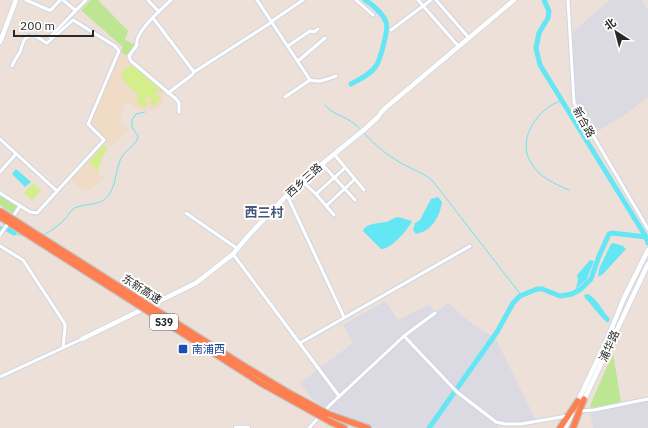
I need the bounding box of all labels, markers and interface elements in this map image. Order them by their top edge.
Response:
scale bar [14,12,93,38]
north arrow [596,12,636,52]
text: 北 [602,15,619,33]
text: 200 m [20,18,55,33]
street label: 新合路 [570,104,598,140]
street label: 西乡三路 [283,160,325,200]
district label: 西三村 [244,204,284,221]
street label: 东新高速 [120,271,164,307]
road number: S39 [150,314,178,330]
street label: 浦华路 [596,328,622,364]
place label: 南浦西 [192,342,225,356]
marker: 南浦西 [177,343,189,355]

